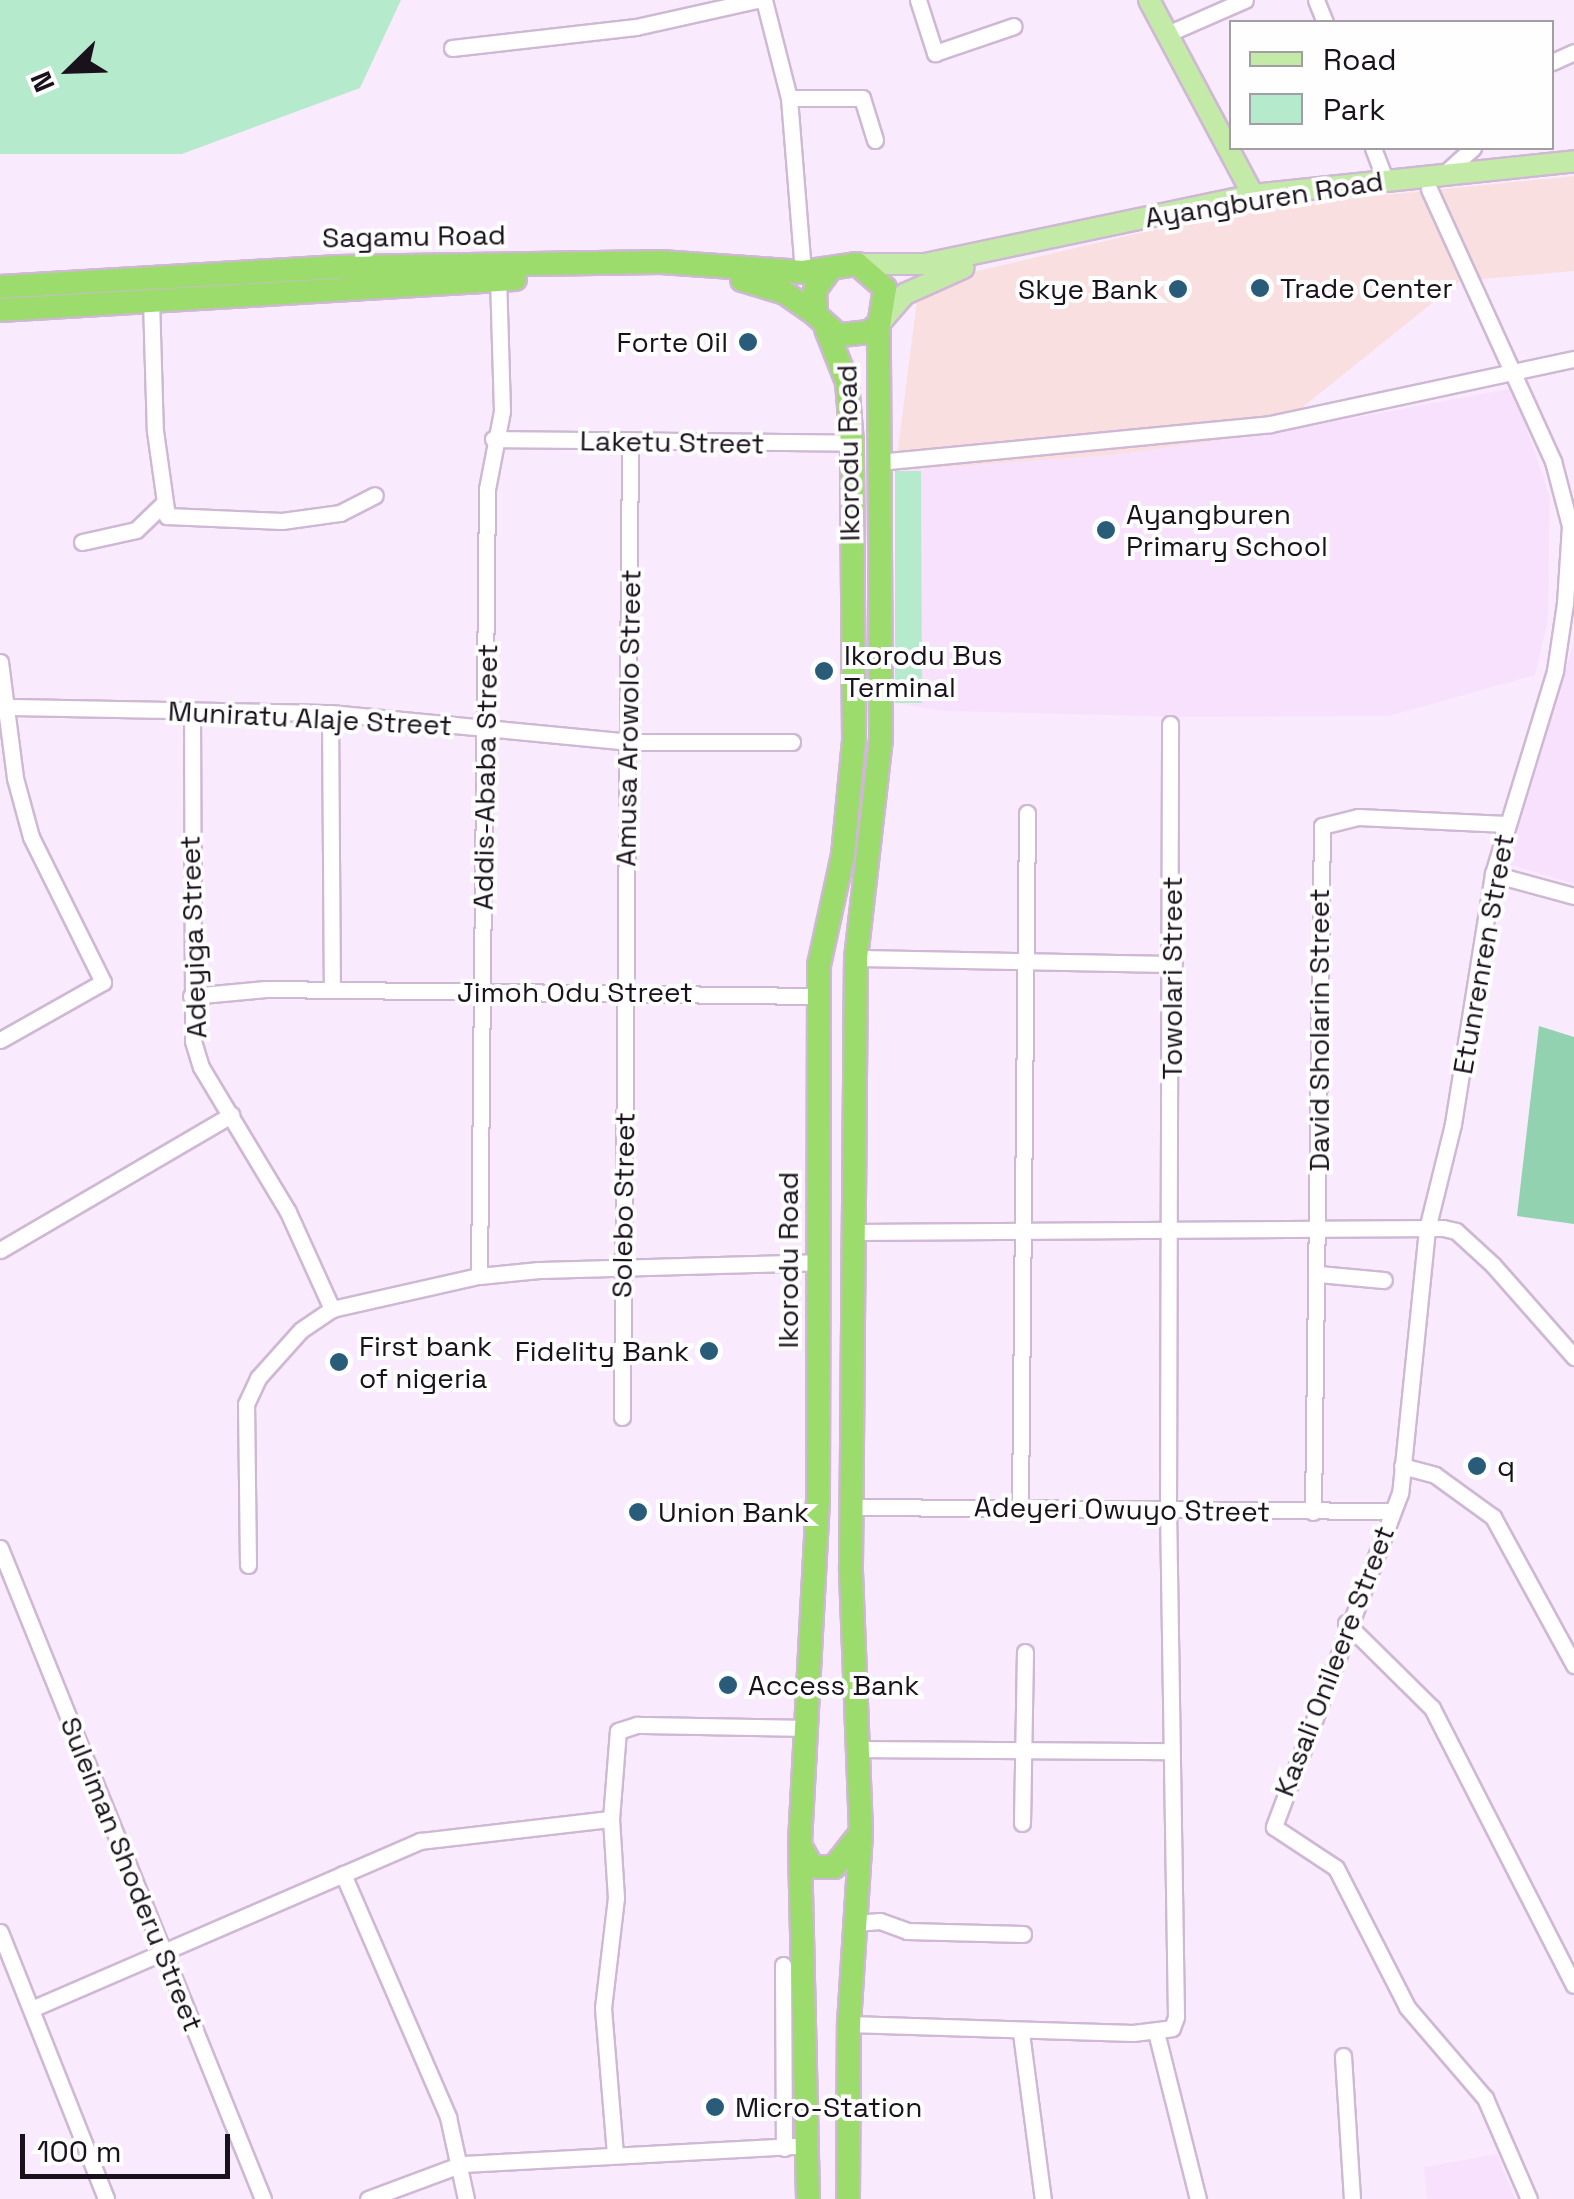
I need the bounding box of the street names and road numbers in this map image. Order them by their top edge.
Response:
street label: Ayangburen Road [1142,164,1386,234]
street label: Sagamu Road [322,218,506,254]
street label: Ikorodu Road [830,364,866,542]
street label: Laketu Street [579,424,765,460]
street label: Amusa Arowolo Street [609,569,647,867]
street label: Addis-Ababa Street [466,644,504,910]
street label: Muniratu Alaje Street [167,694,453,742]
street label: Etunrenren Street [1445,831,1521,1077]
street label: Adeyiga Street [173,835,213,1039]
street label: Towolari Street [1155,876,1189,1080]
street label: David Sholarin Street [1302,888,1336,1172]
street label: Jimoh Odu Street [457,975,693,1009]
street label: Solebo Street [605,1112,641,1298]
street label: Ikorodu Road [771,1172,805,1348]
street label: Adeyeri Owuyo Street [974,1490,1270,1528]
street label: Kasali Onileere Street [1267,1521,1401,1801]
street label: Suleiman Shoderu Street [54,1712,210,2036]

